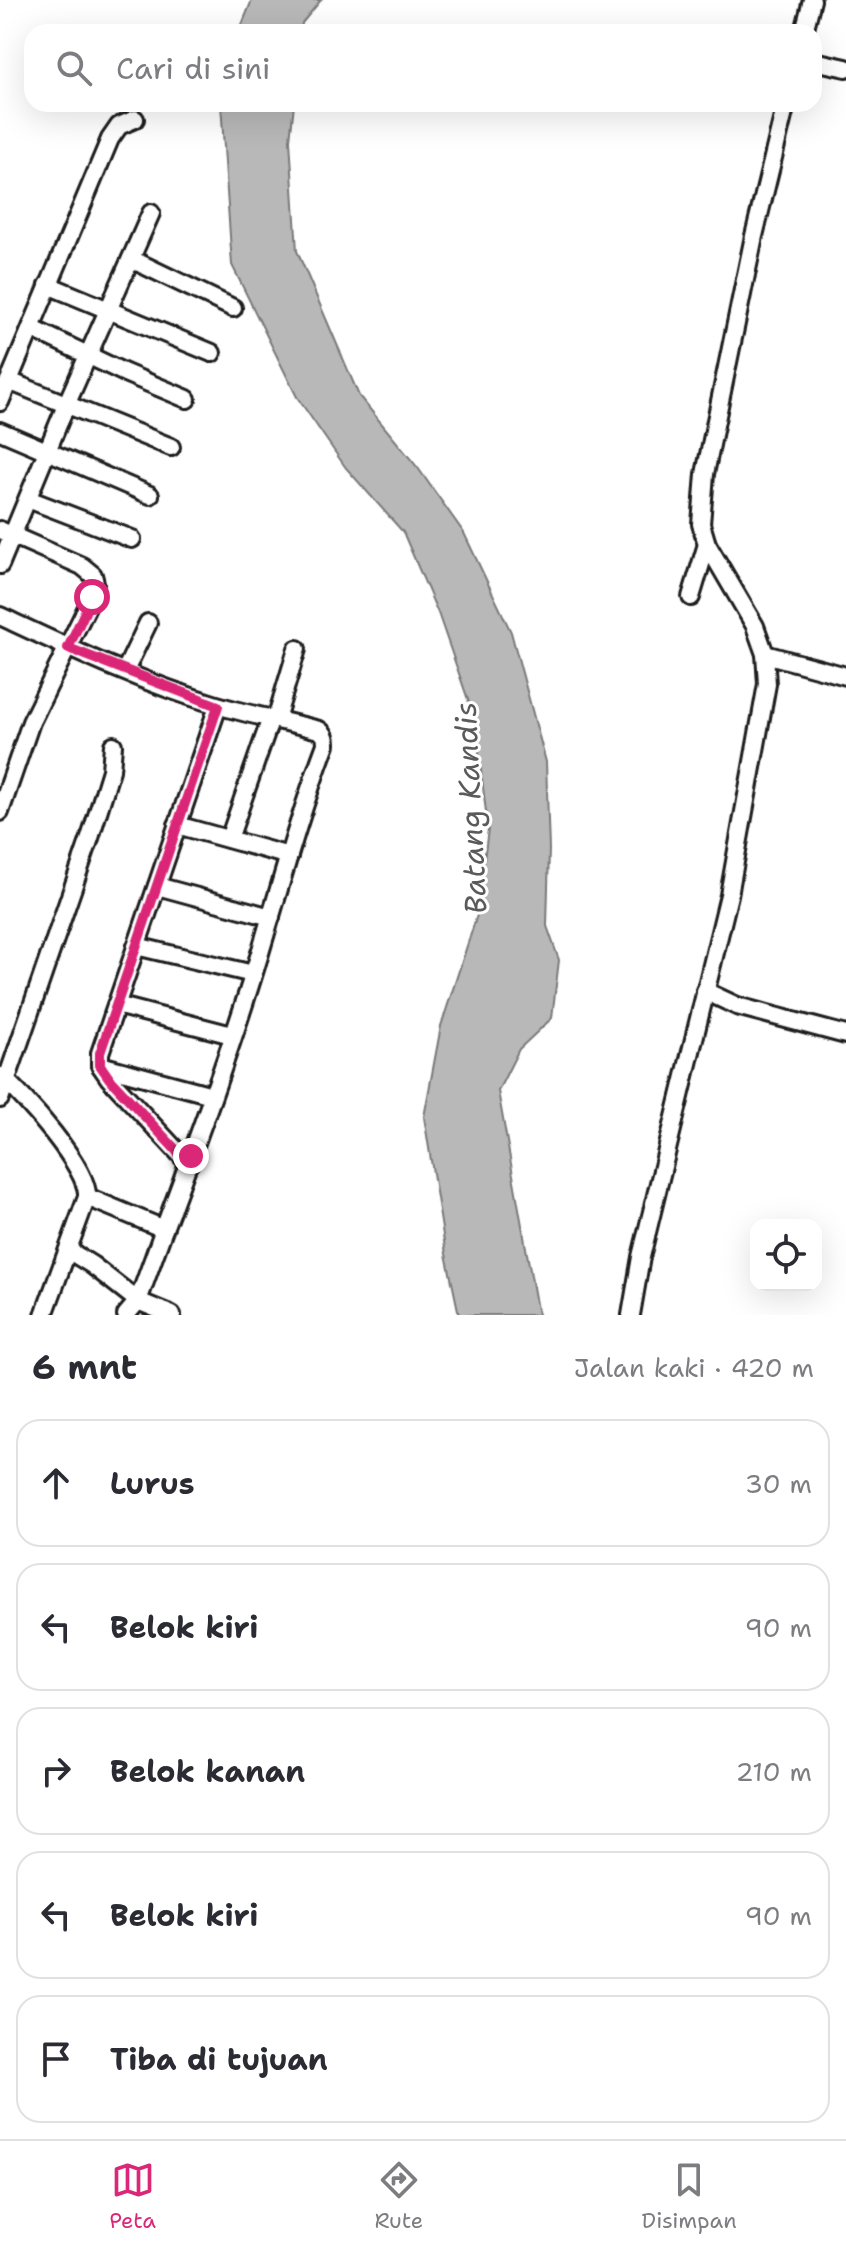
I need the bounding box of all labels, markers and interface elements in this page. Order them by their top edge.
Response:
search box [24,24,822,112]
icon: search [52,46,96,90]
text: Cari di sini [116,48,271,89]
route start [74,579,110,615]
water label: Batang Kandis [444,701,497,915]
route end [173,1138,209,1174]
map controls [750,1219,822,1291]
button: locate [750,1219,822,1291]
text: 6 mnt [32,1344,137,1390]
text: Jalan kaki · 420 m [574,1350,814,1385]
icon: ahead [34,1461,78,1505]
text: Lurus [110,1463,195,1504]
text: 30 m [745,1466,812,1501]
icon: left [34,1605,78,1649]
text: Belok kiri [110,1607,258,1648]
text: 90 m [745,1610,812,1645]
icon: right [34,1749,78,1793]
text: Belok kanan [110,1751,305,1792]
text: 210 m [735,1754,812,1789]
icon: left [34,1893,78,1937]
text: Belok kiri [110,1895,258,1936]
text: 90 m [745,1898,812,1933]
icon: arrive [34,2037,78,2081]
text: Tiba di tujuan [110,2039,328,2080]
tab: Peta [109,2158,156,2235]
tab: Rute [374,2158,423,2235]
tab: Disimpan [642,2158,737,2235]

